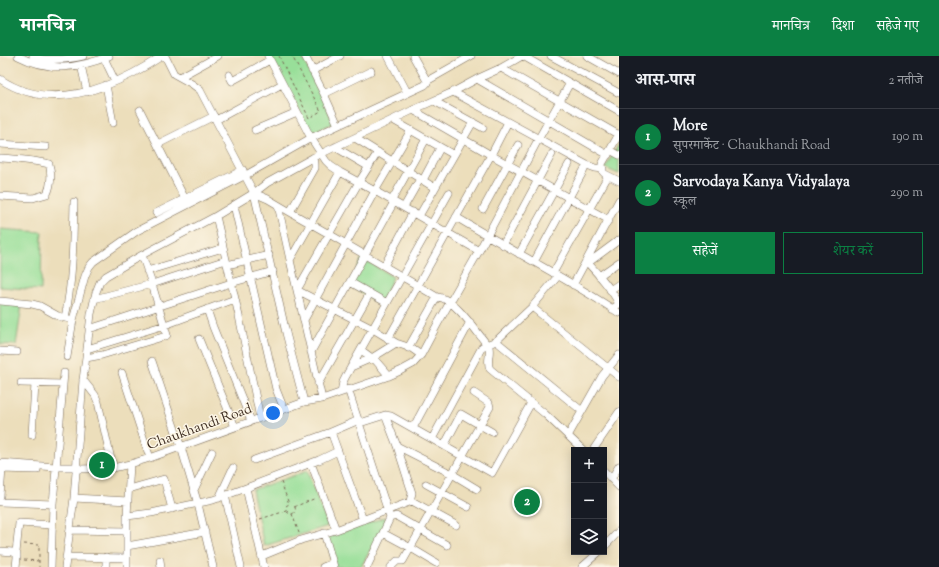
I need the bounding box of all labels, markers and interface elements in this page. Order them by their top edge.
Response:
text: मानचित्र [20,13,75,40]
text: मानचित्र [772,17,810,37]
text: दिशा [832,17,854,37]
text: सहेजे गए [876,17,919,37]
text: आस-पास [635,69,695,93]
text: 2 नतीजे [889,72,923,90]
text: More [673,116,707,137]
text: 1 [646,128,650,146]
text: 190 m [892,128,923,146]
text: सुपरमार्केट · Chaukhandi Road [673,137,830,155]
text: Sarvodaya Kanya Vidyalaya [673,172,850,193]
text: 2 [645,184,651,202]
text: 290 m [890,184,923,202]
text: स्कूल [673,193,696,211]
button: सहेजें [635,232,775,274]
button: शेयर करें [783,232,923,274]
street label: Chaukhandi Road [144,400,255,456]
your location [263,403,283,423]
map controls [571,447,607,555]
button: + [571,447,607,483]
pin: 1 [89,450,115,480]
button: − [571,483,607,519]
pin: 2 [514,487,540,517]
button: layers [571,519,607,555]

